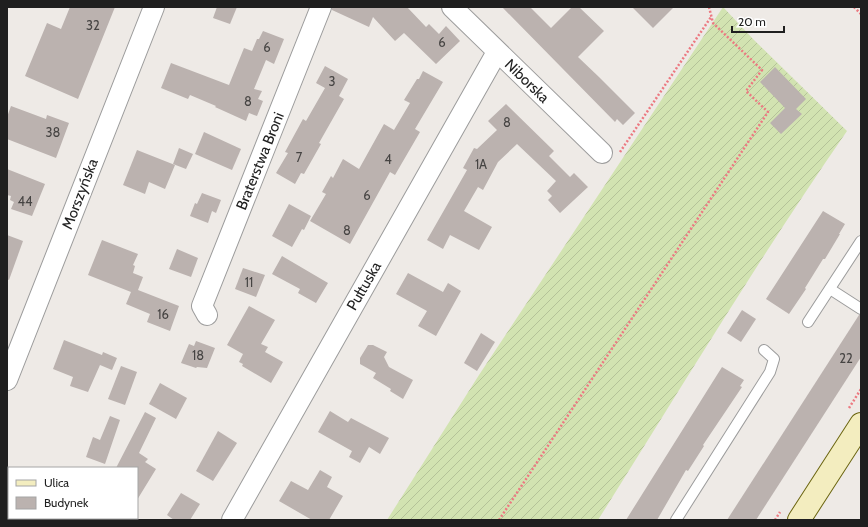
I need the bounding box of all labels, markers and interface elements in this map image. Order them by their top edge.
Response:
scale bar [732,8,784,34]
text: 20 m [738,14,766,29]
house number: 32 [86,17,100,33]
house number: 6 [438,34,446,50]
house number: 6 [263,39,271,55]
street label: Niborska [501,55,554,107]
house number: 3 [328,73,336,89]
house number: 8 [244,93,252,109]
street label: Braterstwa Broni [232,109,288,213]
house number: 8 [503,114,511,130]
house number: 38 [46,124,61,140]
house number: 7 [296,149,303,165]
house number: 4 [384,151,392,167]
street label: Morszyńska [58,155,102,232]
house number: 1A [475,156,487,172]
house number: 6 [363,187,371,203]
house number: 44 [17,193,33,209]
house number: 8 [343,222,351,238]
street label: Pułtuska [343,258,385,313]
house number: 11 [245,274,253,290]
house number: 16 [157,306,169,322]
house number: 18 [192,347,204,363]
house number: 22 [839,350,853,366]
legend [8,467,138,519]
text: Ulica [44,475,69,490]
text: Budynek [44,495,89,510]

